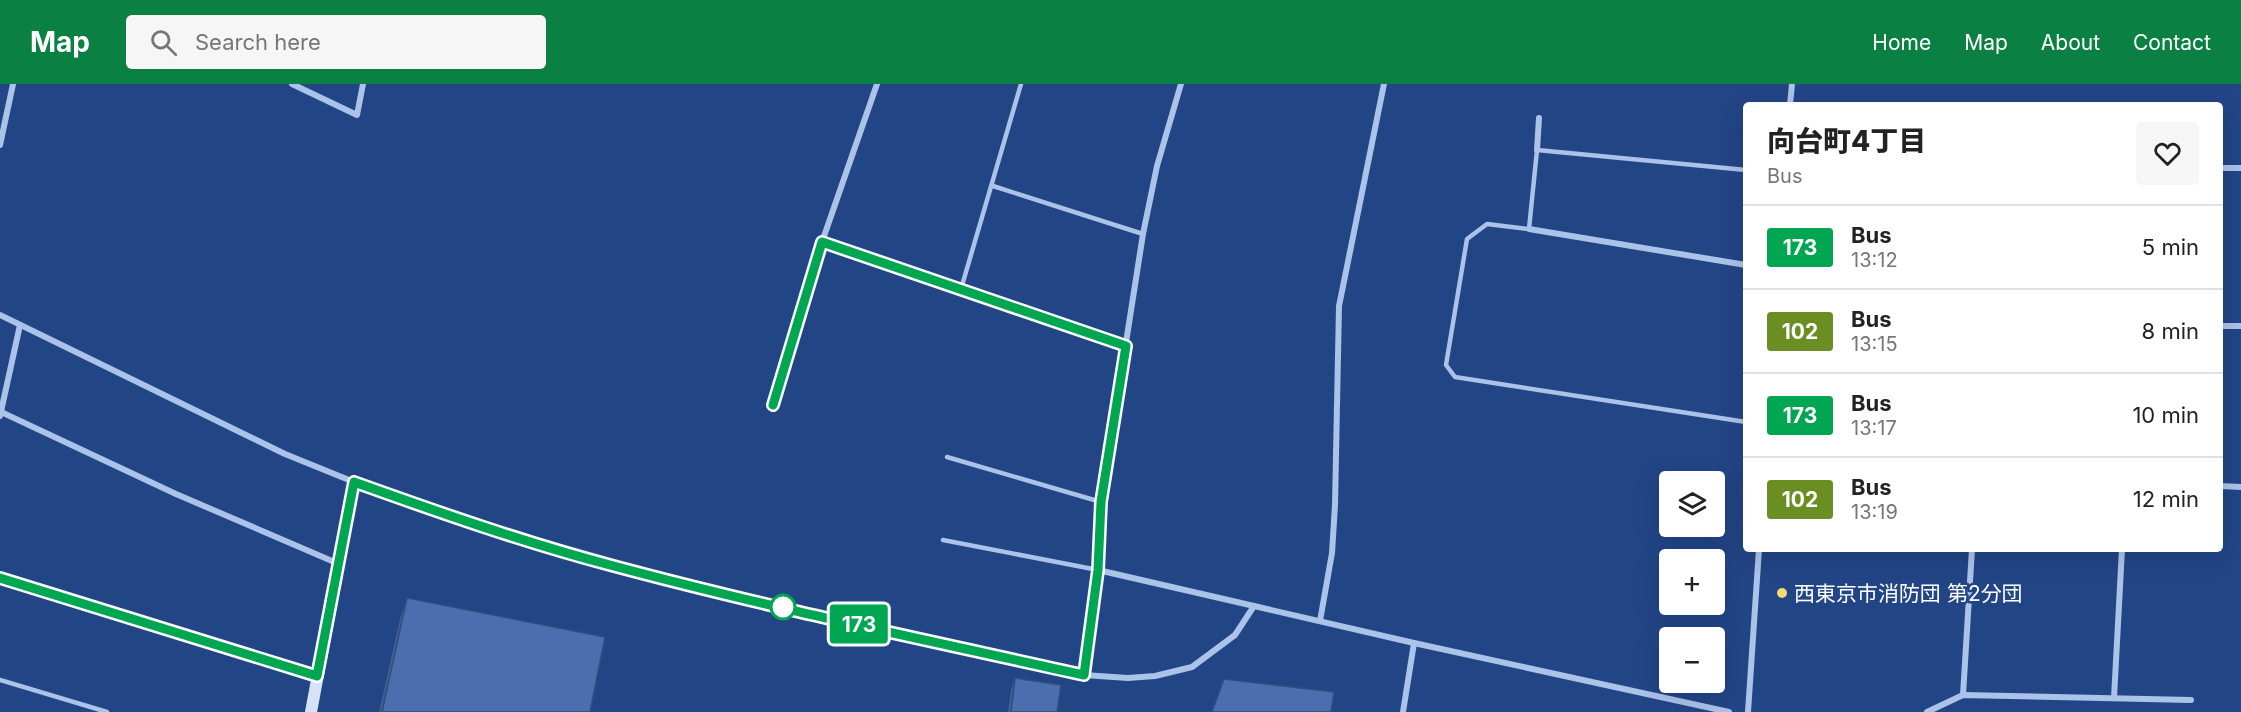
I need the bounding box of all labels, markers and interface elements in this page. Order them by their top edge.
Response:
search box [126,15,546,69]
text: Map [30,25,90,59]
icon: search [147,26,180,59]
text: Search here [195,29,321,55]
text: Home [1872,30,1931,55]
text: Map [1964,30,2008,55]
text: About [2041,30,2100,55]
text: Contact [2133,30,2211,55]
button: heart [2136,122,2199,185]
text: 向台町4丁目 [1767,124,1926,158]
text: Bus [1767,164,1802,188]
text: Bus [1851,222,1892,248]
text: 5 min [2142,234,2199,260]
text: 173 [1783,235,1817,260]
text: 13:12 [1851,248,1898,272]
text: Bus [1851,306,1892,332]
text: 8 min [2142,318,2199,344]
text: 102 [1782,319,1818,344]
text: 13:15 [1851,332,1898,356]
text: Bus [1851,390,1892,416]
text: 10 min [2132,402,2199,428]
text: 173 [1783,403,1817,428]
text: 13:17 [1851,416,1897,440]
map controls [1659,471,1725,693]
button: layers [1659,471,1725,537]
text: Bus [1851,474,1892,500]
text: 12 min [2133,486,2199,512]
text: 102 [1782,487,1818,512]
text: 13:19 [1851,500,1898,524]
button: + [1659,549,1725,615]
place label: 西東京市消防団 第2分団 [1794,581,2023,606]
marker: 西東京市消防団 第2分団 [1775,586,1789,600]
unlabelled marker [770,594,796,620]
line badge: 173 [824,604,894,644]
text: 173 [842,612,876,637]
button: − [1659,627,1725,693]

